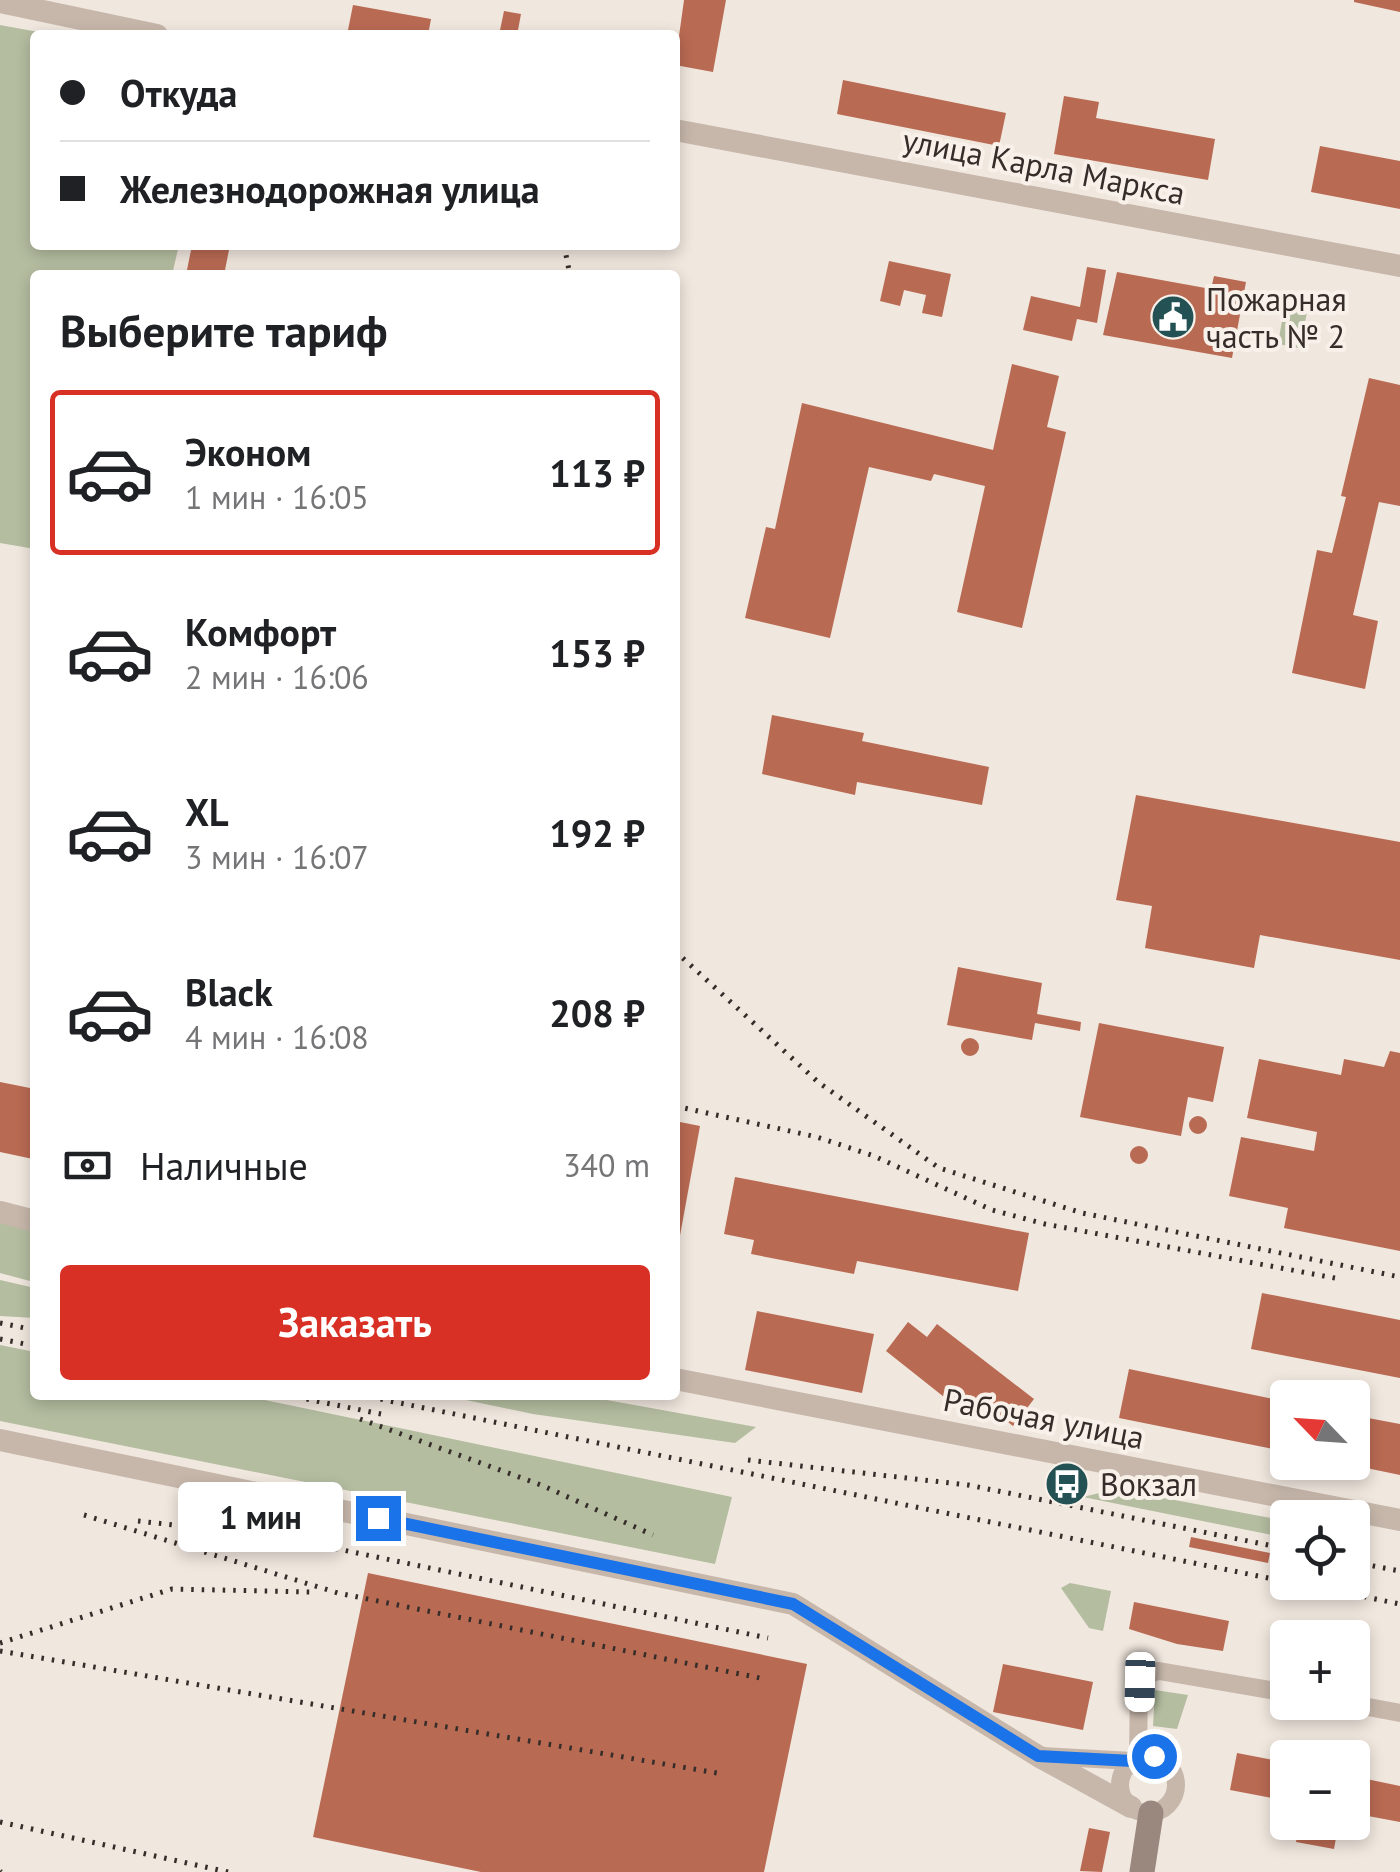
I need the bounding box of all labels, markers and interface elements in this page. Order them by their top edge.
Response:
text: Откуда [120,68,237,117]
street label: улица Карла Маркса [899,118,1189,214]
text: Железнодорожная улица [120,164,540,213]
place label: Пожарная часть № 2 [1206,278,1347,357]
public building icon: Пожарная часть № 2 [1150,294,1196,340]
text: Выберите тариф [60,301,387,359]
text: Эконом [185,427,311,476]
icon: car [65,428,155,518]
text: 113 ₽ [549,448,645,497]
text: 1 мин · 16:05 [185,476,369,518]
text: Комфорт [185,607,336,656]
icon: car [65,608,155,698]
text: 153 ₽ [549,628,645,677]
text: 2 мин · 16:06 [185,656,369,698]
text: XL [185,787,229,836]
icon: car [65,788,155,878]
text: 192 ₽ [549,808,645,857]
text: 3 мин · 16:07 [185,836,369,878]
text: Black [185,967,273,1016]
icon: car [65,968,155,1058]
text: 208 ₽ [549,988,645,1037]
text: 4 мин · 16:08 [185,1016,369,1058]
icon: cash [60,1138,115,1193]
text: Наличные [140,1141,308,1190]
text: 340 m [563,1144,650,1186]
button: Заказать [60,1265,650,1380]
street label: Рабочая улица [940,1378,1148,1458]
north arrow [1270,1380,1370,1480]
map controls [1270,1380,1370,1840]
bus stop icon: Вокзал [1044,1461,1090,1507]
place label: Вокзал [1100,1463,1197,1505]
callout: 1 мин [178,1483,343,1553]
text: 1 мин [219,1496,302,1538]
route end [356,1496,401,1541]
button: locate [1270,1500,1370,1600]
button: + [1270,1620,1370,1720]
car [1124,1652,1156,1712]
route start [1132,1734,1177,1779]
button: − [1270,1740,1370,1840]

